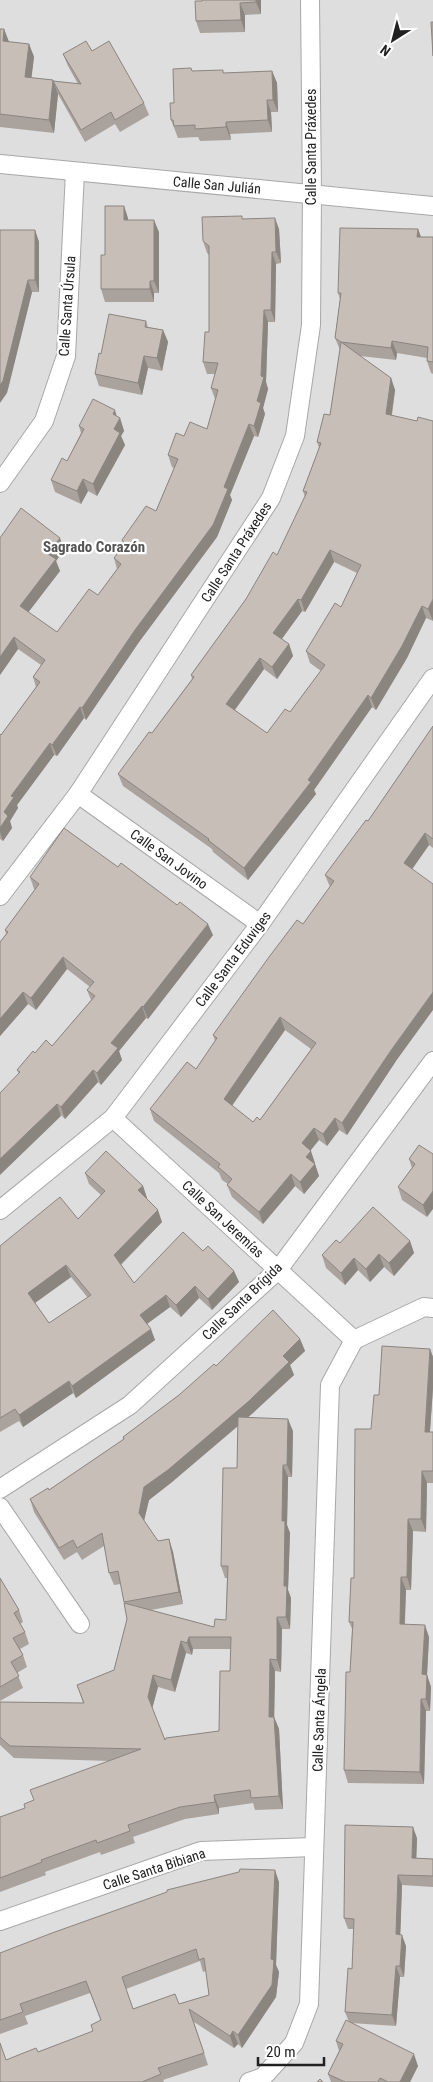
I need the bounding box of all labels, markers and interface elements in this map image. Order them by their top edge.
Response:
north arrow [368,15,418,65]
text: N [377,42,394,60]
street label: Calle Santa Práxedes [303,89,319,205]
street label: Calle San Julián [172,173,262,197]
street label: Calle Santa Úrsula [55,255,78,357]
street label: Calle Santa Práxedes [198,499,274,605]
district label: Sagrado Corazón [43,538,145,556]
street label: Calle San Jovino [127,826,211,892]
street label: Calle Santa Eduviges [192,908,274,1010]
street label: Calle San Jeremías [179,1177,267,1261]
street label: Calle Santa Brígida [199,1259,285,1343]
street label: Calle Santa Ángela [308,1668,329,1772]
street label: Calle Santa Bibiana [101,1845,207,1893]
scale bar [258,2034,324,2066]
text: 20 m [266,2043,296,2061]

